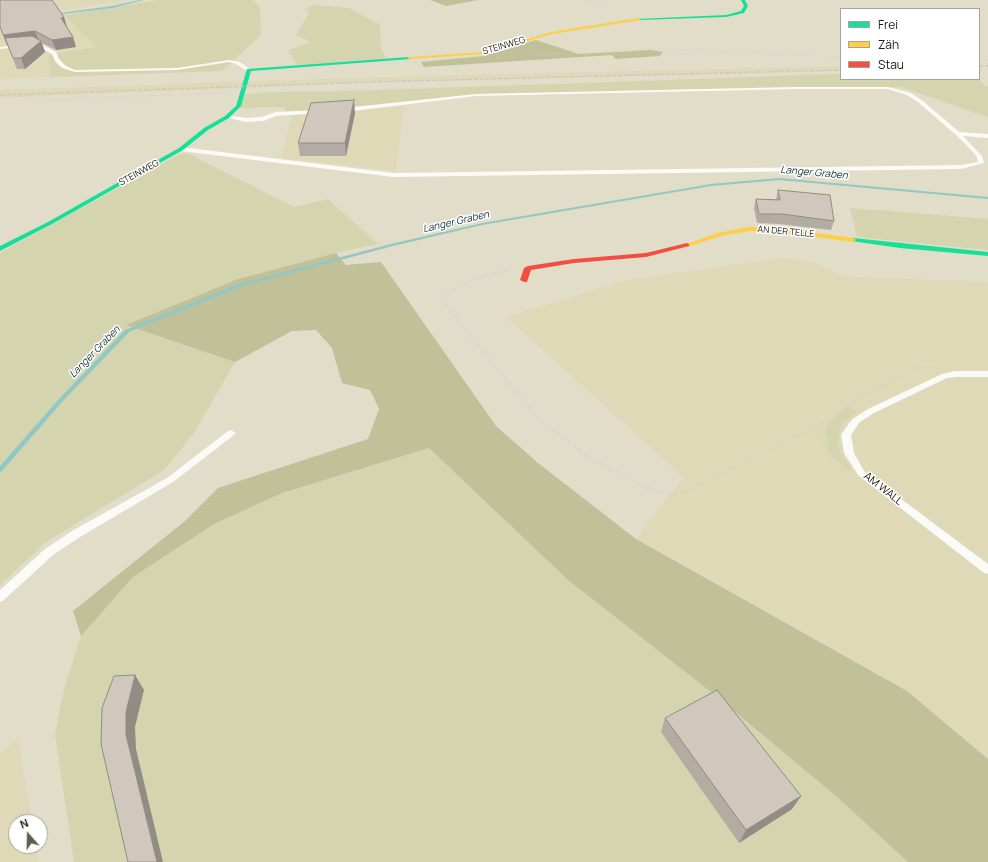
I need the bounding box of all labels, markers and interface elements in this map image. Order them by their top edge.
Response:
legend [840,8,980,80]
text: Frei [878,16,898,33]
street label: STEINWEG [481,35,527,57]
text: Zäh [878,36,899,53]
text: Stau [878,56,904,73]
street label: STEINWEG [117,158,161,188]
water label: Langer Graben [780,164,848,182]
water label: Langer Graben [422,209,490,235]
street label: AN DER TELLE [757,224,815,240]
water label: Langer Graben [67,324,123,380]
street label: AM WALL [861,470,905,508]
north arrow [8,814,48,854]
text: N [18,815,30,832]

